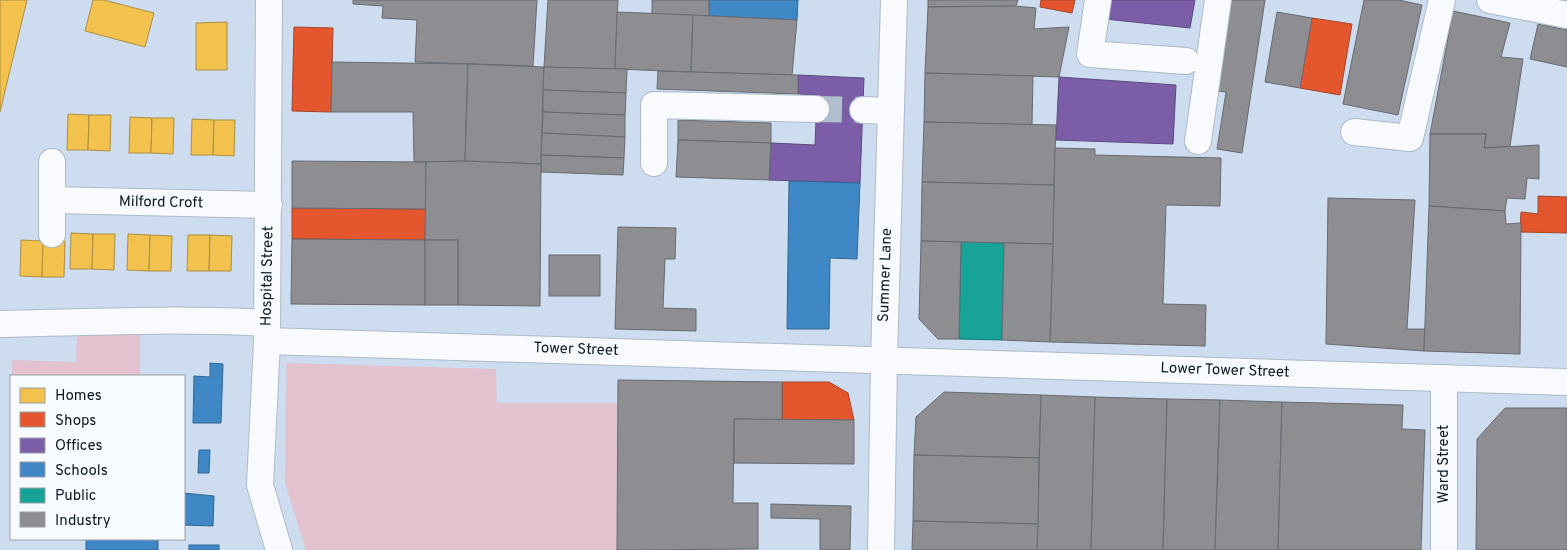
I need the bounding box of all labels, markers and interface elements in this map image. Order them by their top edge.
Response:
street label: Milford Croft [119,193,203,213]
street label: Hospital Street [258,226,278,326]
street label: Summer Lane [875,228,897,322]
street label: Tower Street [533,339,619,361]
street label: Lower Tower Street [1160,359,1290,383]
legend [10,375,185,540]
text: Homes [55,387,102,406]
text: Shops [55,412,96,431]
street label: Ward Street [1435,424,1454,504]
text: Offices [55,437,102,456]
text: Schools [55,462,108,481]
text: Public [55,487,96,506]
text: Industry [55,512,111,531]

